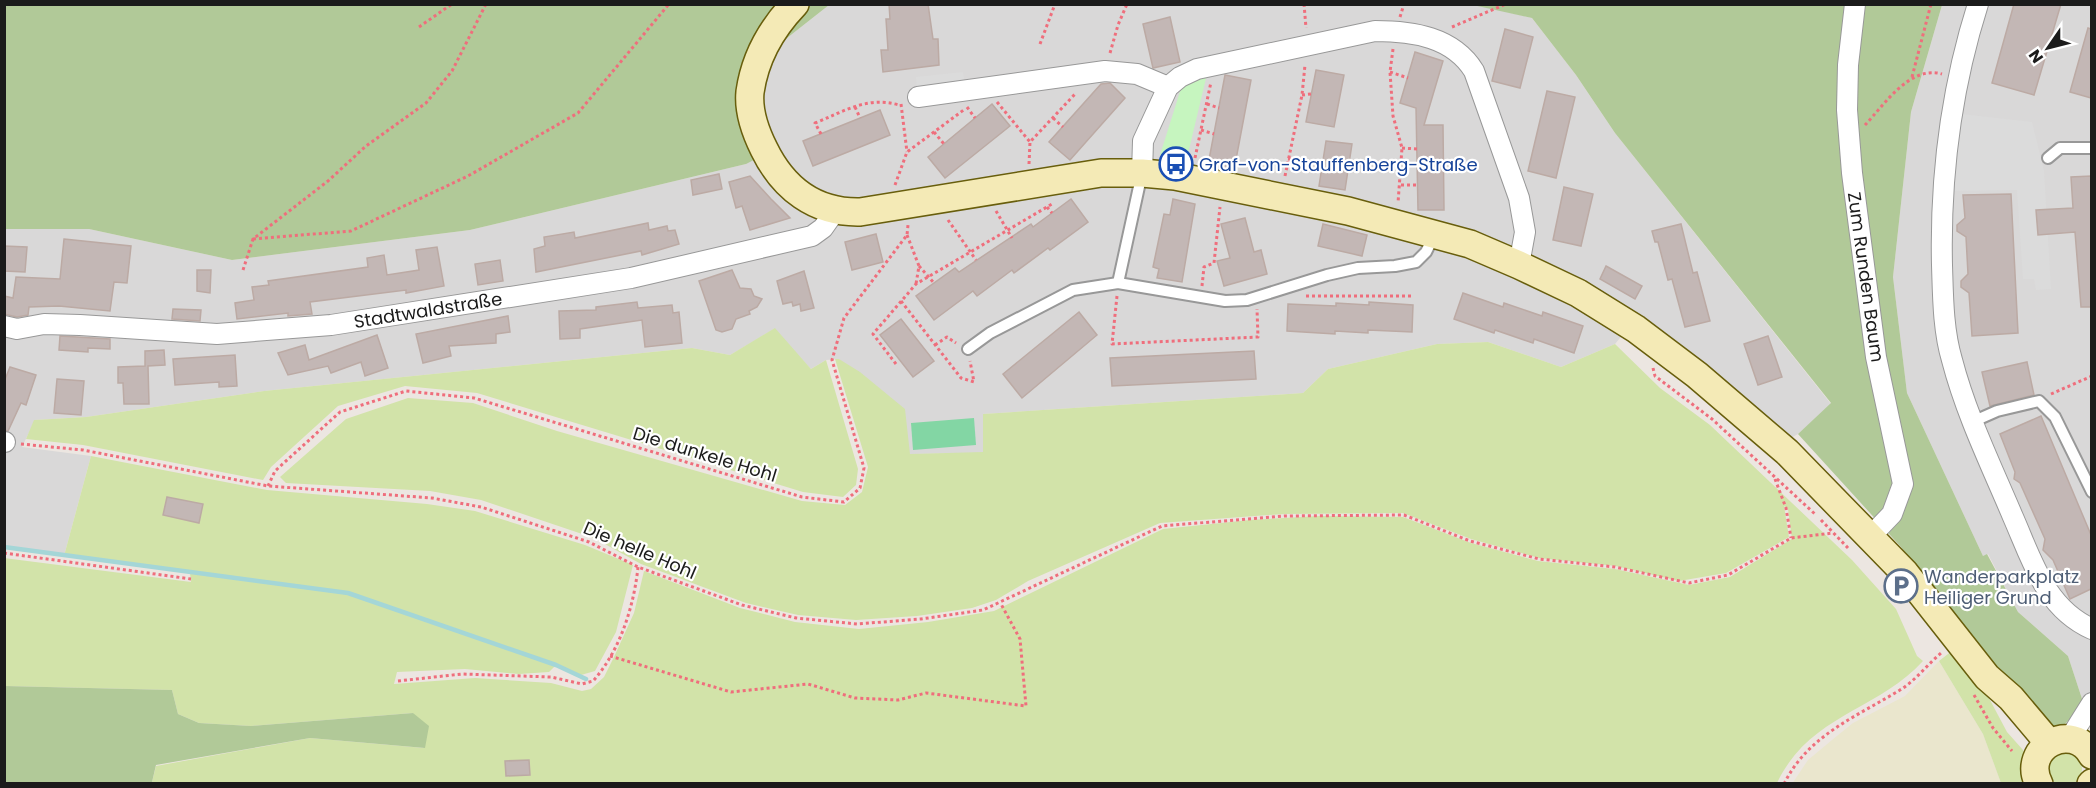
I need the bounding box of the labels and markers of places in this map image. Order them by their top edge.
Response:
bus stop icon: Graf-von-Stauffenberg-Straße [1158,146,1194,182]
place label: Graf-von-Stauffenberg-Straße [1199,152,1478,177]
place label: Wanderparkplatz Heiliger Grund [1924,564,2079,610]
parking icon: Wanderparkplatz Heiliger Grund [1883,568,1919,604]

